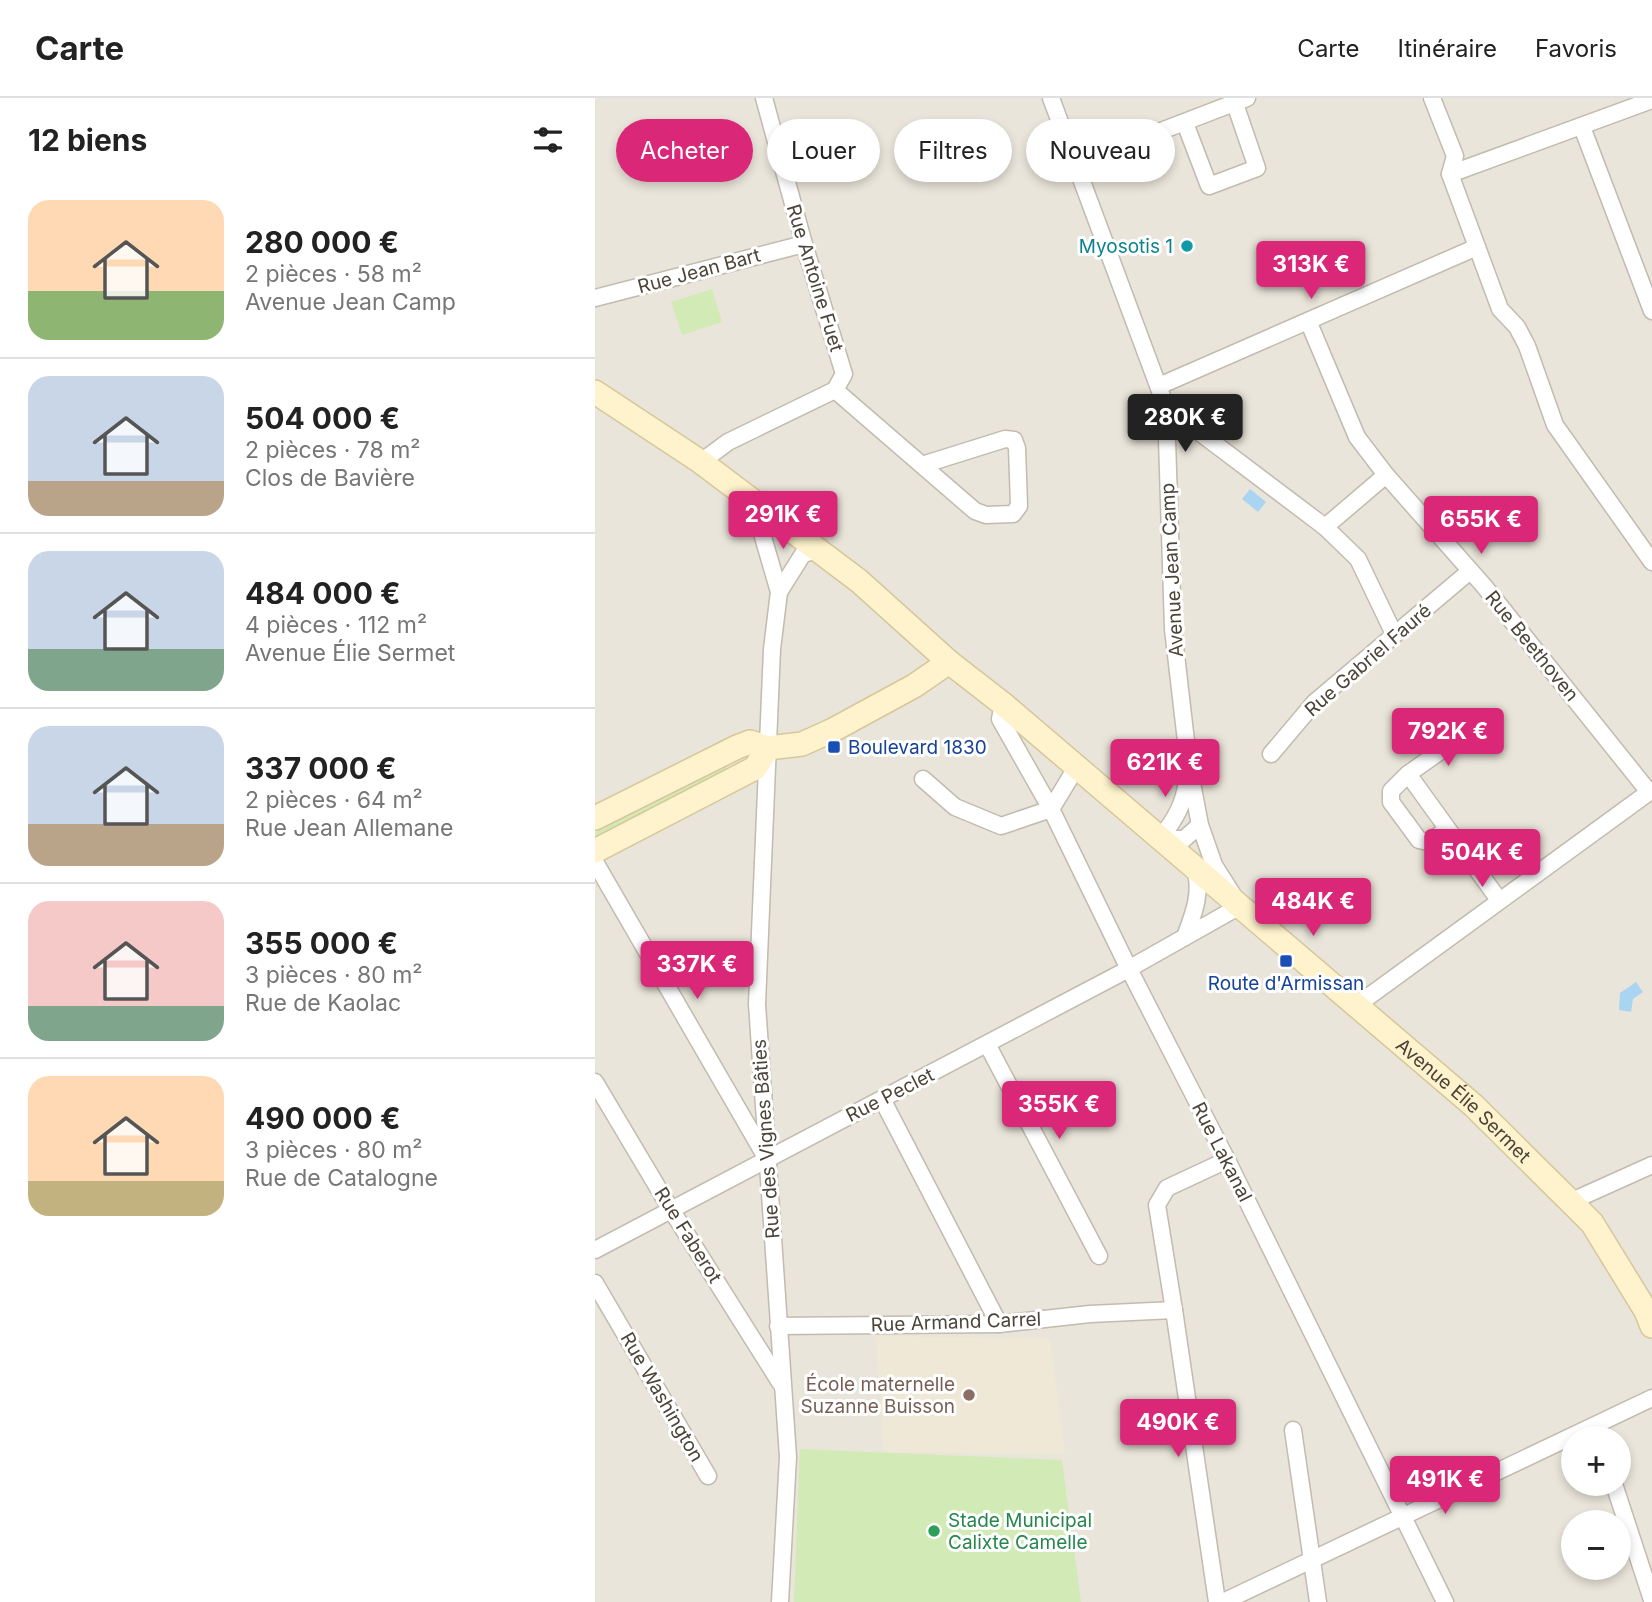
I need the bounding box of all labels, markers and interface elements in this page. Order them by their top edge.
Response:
text: Carte [35,28,124,68]
text: Carte [1297,34,1359,63]
text: Itinéraire [1397,34,1497,63]
text: Favoris [1535,34,1617,63]
chip: Acheter [616,119,753,182]
chip: Louer [767,119,880,182]
chip: Filtres [894,119,1012,182]
chip: Nouveau [1026,119,1175,182]
icon: filters [529,121,567,159]
text: 12 biens [28,122,147,158]
street label: Rue Antoine Fuet [782,201,848,355]
text: 280 000 € [245,224,399,260]
icon: home [84,228,168,312]
place label: Myosotis 1 [1079,235,1173,258]
marker: Myosotis 1 [1179,238,1195,254]
pin: 313K € [1254,242,1368,301]
street label: Rue Jean Bart [635,244,763,298]
text: 313K € [1272,250,1350,278]
text: 2 pièces · 58 m² [245,260,422,288]
text: Avenue Jean Camp [245,288,456,316]
pin: 280K € [1128,394,1242,454]
text: 504 000 € [245,400,400,436]
text: 280K € [1144,403,1226,431]
icon: home [84,404,168,488]
text: 2 pièces · 78 m² [245,436,421,464]
text: Clos de Bavière [245,464,415,492]
street label: Avenue Jean Camp [1156,482,1188,658]
pin: 291K € [726,491,840,551]
pin: 655K € [1424,496,1538,556]
text: 291K € [744,500,822,528]
text: 655K € [1440,505,1522,533]
text: 484 000 € [245,575,401,611]
icon: home [84,579,168,663]
street label: Rue Beethoven [1480,586,1584,706]
street label: Rue Gabriel Fauré [1300,599,1436,721]
text: 4 pièces · 112 m² [245,611,427,639]
text: Avenue Élie Sermet [245,639,455,667]
pin: 792K € [1391,708,1505,768]
text: 792K € [1408,717,1488,745]
place label: Boulevard 1830 [848,736,987,759]
marker: Boulevard 1830 [826,739,842,755]
pin: 621K € [1108,740,1222,799]
text: 621K € [1126,748,1204,776]
text: 337 000 € [245,750,397,786]
icon: home [84,754,168,838]
text: 2 pièces · 64 m² [245,786,423,814]
text: Rue Jean Allemane [245,814,454,842]
pin: 504K € [1425,830,1539,889]
text: 504K € [1440,838,1524,866]
pin: 484K € [1256,878,1370,938]
text: 484K € [1271,887,1355,915]
text: 355 000 € [245,925,398,961]
icon: home [84,929,168,1013]
pin: 337K € [640,942,754,1001]
text: 337K € [657,950,737,978]
marker: Route d'Armissan [1278,953,1294,969]
text: 3 pièces · 80 m² [245,961,423,989]
place label: Route d'Armissan [1208,972,1364,995]
text: Rue de Kaolac [245,989,401,1017]
street label: Avenue Élie Sermet [1392,1033,1536,1167]
street label: Rue des Vignes Bâties [748,1038,784,1240]
street label: Rue Peclet [842,1063,938,1127]
pin: 355K € [1002,1082,1116,1141]
text: 355K € [1018,1090,1100,1118]
street label: Rue Lakanal [1187,1098,1257,1206]
text: 490 000 € [245,1100,400,1136]
icon: home [84,1104,168,1188]
text: 3 pièces · 80 m² [245,1136,423,1164]
text: Rue de Catalogne [245,1164,438,1192]
street label: Rue Faberot [650,1183,726,1287]
street label: Rue Armand Carrel [870,1308,1042,1336]
street label: Rue Washington [616,1328,708,1466]
place label: École maternelle Suzanne Buisson [801,1372,955,1418]
marker: École maternelle Suzanne Buisson [961,1387,977,1403]
pin: 490K € [1121,1400,1235,1459]
text: 490K € [1136,1408,1220,1436]
map controls [1561,1426,1631,1580]
button: + [1561,1426,1631,1496]
pin: 491K € [1388,1456,1502,1516]
text: 491K € [1406,1465,1484,1493]
place label: Stade Municipal Calixte Camelle [948,1509,1092,1554]
button: − [1561,1510,1631,1580]
marker: Stade Municipal Calixte Camelle [926,1523,942,1539]

